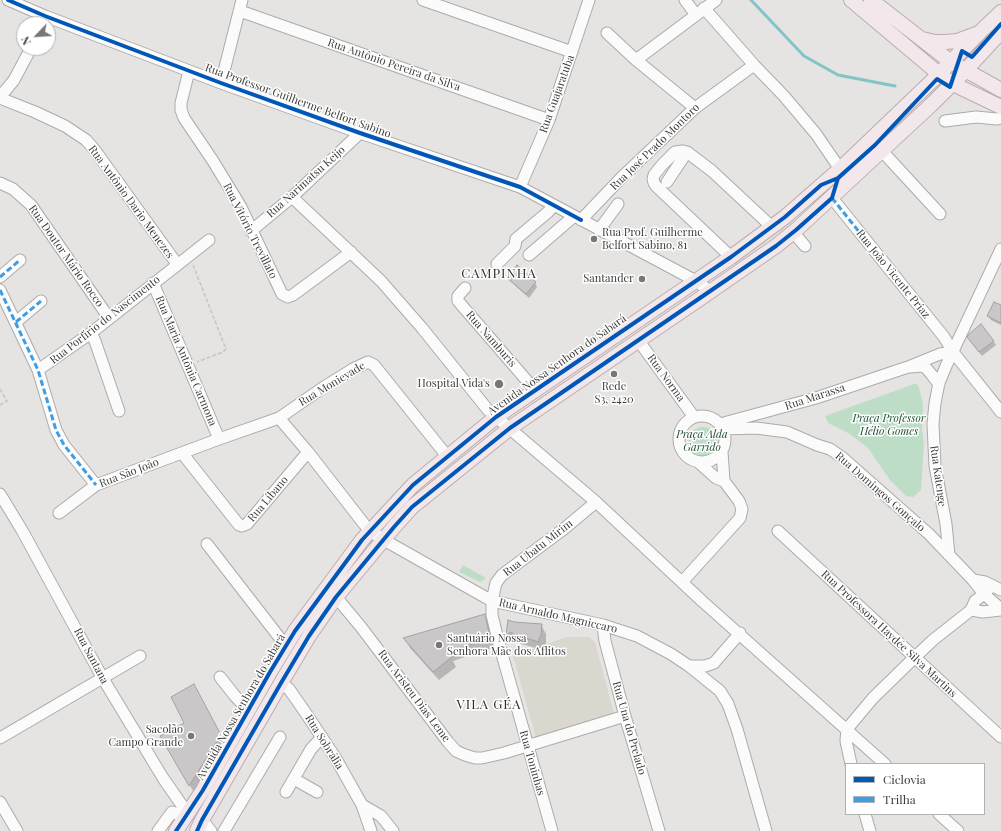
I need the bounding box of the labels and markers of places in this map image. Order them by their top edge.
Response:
place label: Rua Prof. Guilherme Belfort Sabino, 81 [602,226,703,252]
marker: Rua Prof. Guilherme Belfort Sabino, 81 [589,234,599,244]
place label: Santander [583,272,634,286]
marker: Santander [637,274,647,284]
marker: Rede S3, 2420 [609,369,619,379]
place label: Hospital Vida's [418,377,490,391]
marker: Hospital Vida's [493,378,505,390]
place label: Rede S3, 2420 [594,380,634,406]
place label: Santuário Nossa Senhora Mãe dos Aflitos [447,632,566,658]
marker: Santuário Nossa Senhora Mãe dos Aflitos [434,640,444,650]
place label: Sacolão Campo Grande [108,723,183,749]
marker: Sacolão Campo Grande [186,731,196,741]

